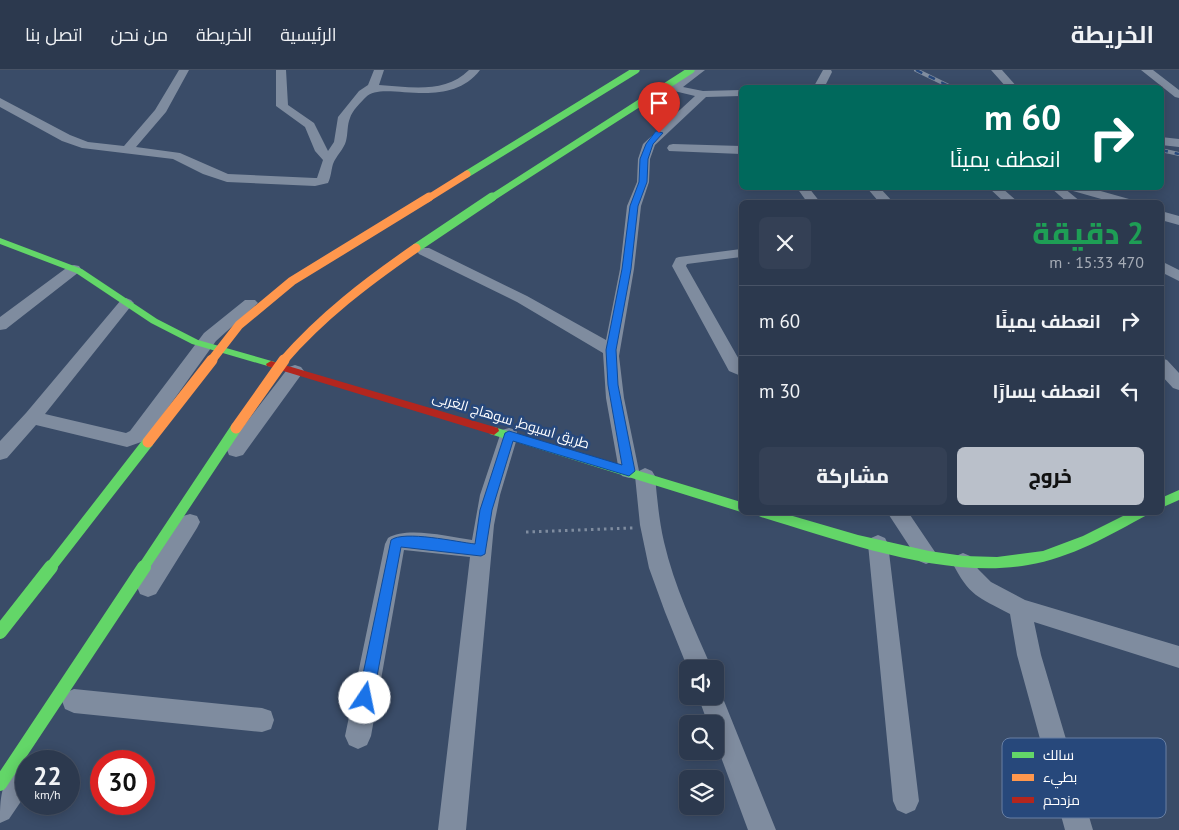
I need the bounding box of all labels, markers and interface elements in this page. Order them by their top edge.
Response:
text: الخريطة [1071,19,1154,50]
text: اتصل بنا [25,23,83,46]
text: من نحن [111,23,168,46]
text: الخريطة [196,23,252,46]
text: الرئيسية [280,23,337,46]
pin [638,82,680,133]
icon: arrive [645,89,673,117]
text: 60 m [984,94,1061,140]
icon: right [1079,105,1144,170]
text: انعطف يمينًا [950,145,1061,173]
text: 2 دقيقة [1032,213,1144,252]
button: close [759,217,811,269]
text: 470 m · 15:33 [1049,252,1144,272]
icon: right [1116,307,1144,335]
text: 60 m [759,309,800,333]
text: انعطف يمينًا [995,309,1101,333]
icon: left [1116,377,1144,405]
text: 30 m [759,379,800,403]
text: انعطف يسارًا [993,379,1101,403]
street label: طريق اسيوط, سوهاج الغربى [430,388,592,452]
button: مشاركة [759,447,947,505]
button: خروج [957,447,1144,505]
map controls [679,660,724,815]
button: sound [679,660,724,705]
position arrow [338,671,390,723]
button: search [679,715,724,760]
legend [1002,738,1166,818]
text: سالك [1043,746,1074,764]
speed limit sign: 30 [90,750,155,815]
text: 22 [33,760,62,792]
text: بطيء [1043,768,1077,789]
button: layers [679,770,724,815]
text: km/h [34,787,61,802]
text: مزدحم [1043,791,1080,810]

